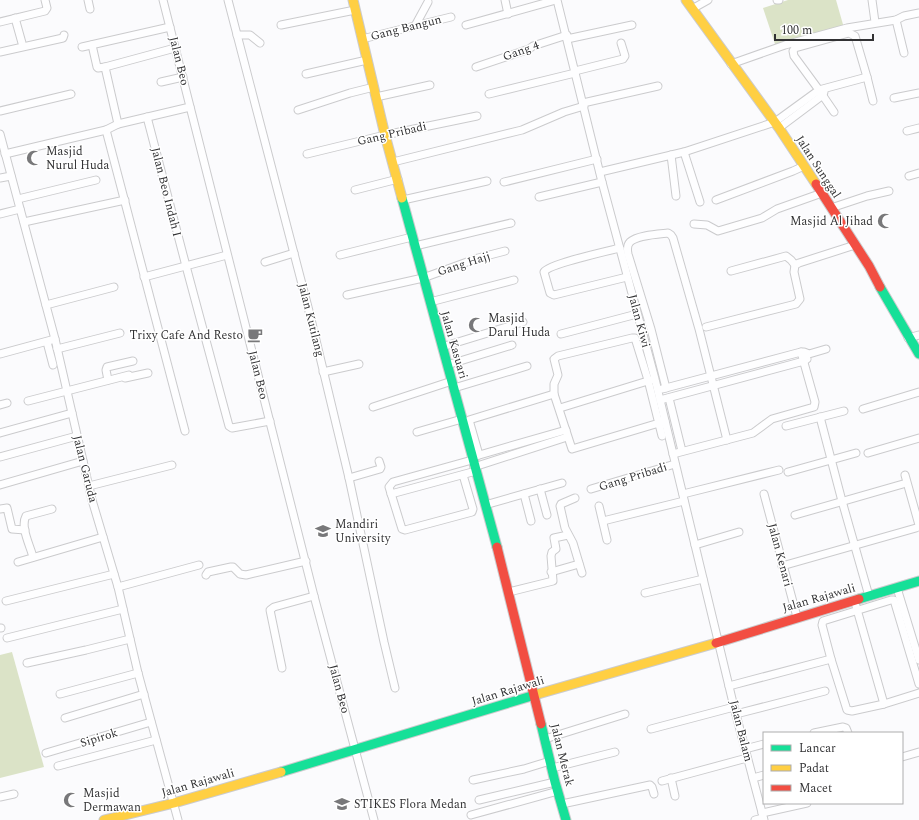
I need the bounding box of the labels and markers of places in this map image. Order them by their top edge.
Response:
place label: Masjid Nurul Huda [46,142,110,175]
mosque icon: Masjid Nurul Huda [25,149,43,167]
place label: Masjid Al Jihad [790,212,873,231]
mosque icon: Masjid Al Jihad [876,212,894,230]
place label: Masjid Darul Huda [488,309,550,342]
mosque icon: Masjid Darul Huda [467,316,485,334]
place label: Trixy Cafe And Resto [129,326,243,345]
cafe icon: Trixy Cafe And Resto [246,326,264,344]
place label: Mandiri University [335,515,392,548]
school or university icon: Mandiri University [314,522,332,540]
place label: Masjid Dermawan [83,784,141,817]
mosque icon: Masjid Dermawan [62,791,80,809]
school or university icon: STIKES Flora Medan [333,795,351,813]
place label: STIKES Flora Medan [354,795,467,814]

